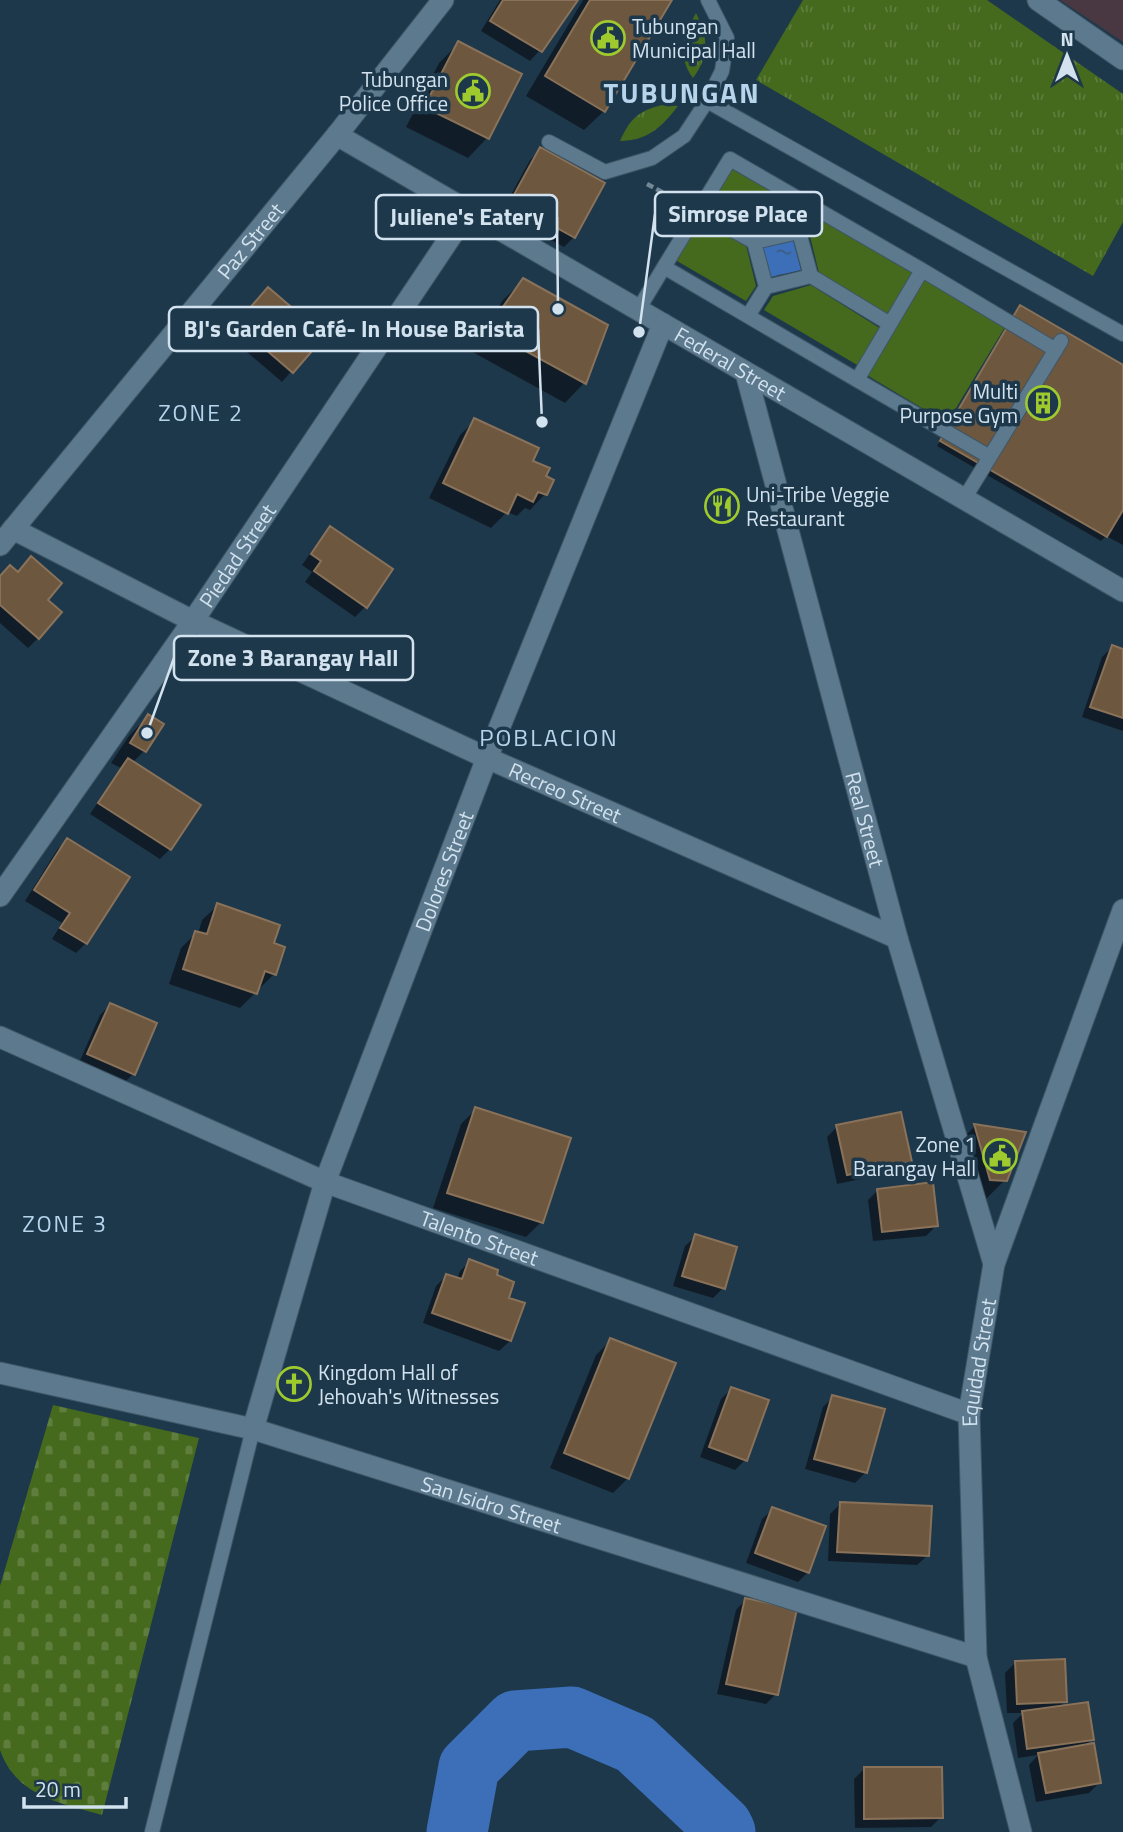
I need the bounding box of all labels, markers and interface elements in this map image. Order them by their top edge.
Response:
place label: Tubungan Municipal Hall [632,10,756,66]
public building icon: Tubungan Municipal Hall [589,19,627,57]
north arrow [1032,21,1102,91]
text: N [1060,24,1074,53]
place label: Tubungan Police Office [339,63,448,119]
district label: TUBUNGAN [603,71,761,114]
public building icon: Tubungan Police Office [454,72,492,110]
callout: Simrose Place [655,192,822,236]
street label: Paz Street [209,195,292,286]
callout: Juliene's Eatery [376,195,557,239]
text: Simrose Place [668,196,808,231]
text: Juliene's Eatery [390,199,544,234]
callout: BJ's Garden Café- In House Barista [169,307,538,351]
text: BJ's Garden Café- In House Barista [183,311,525,346]
street label: Federal Street [669,318,793,409]
place label: Multi Purpose Gym [899,375,1018,431]
building icon: Multi Purpose Gym [1024,384,1062,422]
district label: ZONE 2 [158,395,244,430]
place label: Uni-Tribe Veggie Restaurant [746,478,890,534]
restaurant icon: Uni-Tribe Veggie Restaurant [703,487,741,525]
street label: Piedad Street [191,496,284,614]
callout: Zone 3 Barangay Hall [174,636,413,680]
text: Zone 3 Barangay Hall [188,640,398,675]
district label: POBLACION [479,719,619,755]
street label: Recreo Street [504,754,627,831]
street label: Real Street [837,768,893,871]
street label: Dolores Street [406,806,482,936]
place label: Zone 1 Barangay Hall [853,1128,976,1184]
public building icon: Zone 1 Barangay Hall [981,1137,1019,1175]
street label: Talento Street [416,1202,544,1274]
district label: ZONE 3 [22,1206,108,1241]
street label: Equidad Street [953,1295,1004,1427]
place label: Kingdom Hall of Jehovah's Witnesses [318,1356,499,1412]
church icon: Kingdom Hall of Jehovah's Witnesses [275,1365,313,1403]
street label: San Isidro Street [417,1467,566,1541]
scale bar [24,1766,126,1810]
text: 20 m [35,1773,81,1805]

